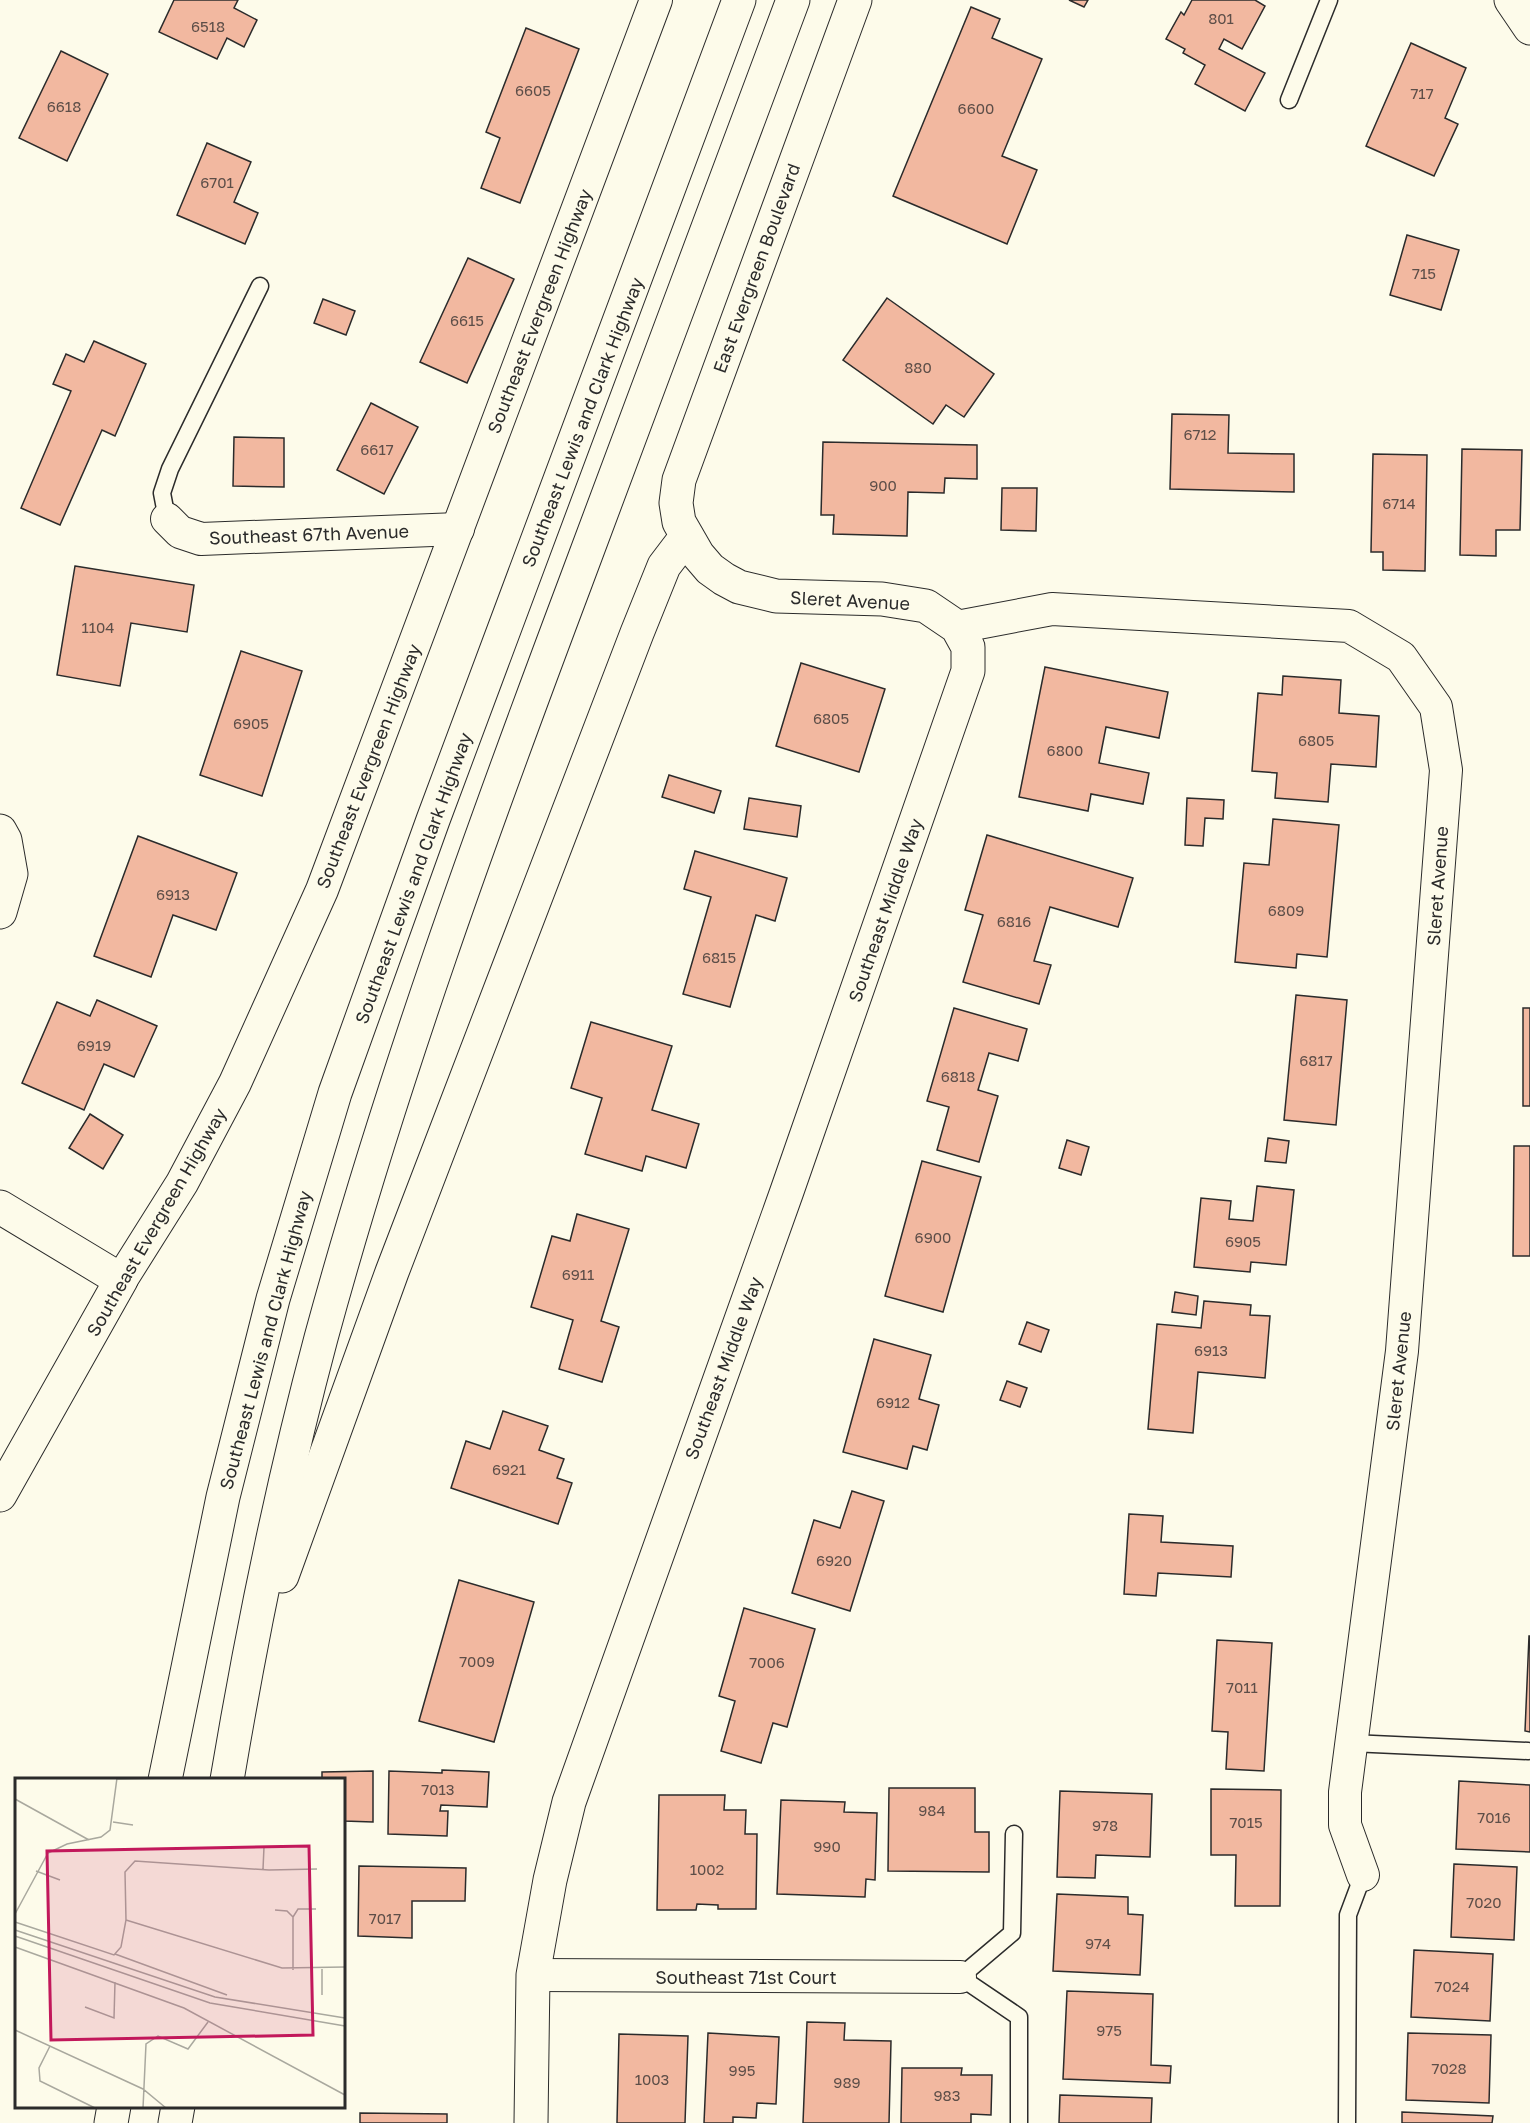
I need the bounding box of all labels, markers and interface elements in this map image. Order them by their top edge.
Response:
house number: 801 [1208,9,1234,27]
house number: 6518 [191,17,225,35]
house number: 6605 [515,81,551,99]
house number: 717 [1410,84,1434,102]
house number: 6618 [47,97,81,115]
house number: 6600 [958,99,994,117]
street label: East Evergreen Boulevard [708,160,804,376]
house number: 6701 [200,173,234,191]
street label: Southeast Evergreen Highway [482,186,596,436]
house number: 715 [1412,264,1436,282]
street label: Southeast Lewis and Clark Highway [516,274,648,570]
house number: 6615 [450,311,484,329]
house number: 880 [904,358,932,376]
house number: 6712 [1183,425,1217,443]
house number: 6617 [360,440,394,458]
house number: 900 [869,476,897,494]
house number: 6714 [1382,494,1416,512]
street label: Southeast 67th Avenue [209,520,409,548]
street label: Sleret Avenue [789,586,911,614]
house number: 1104 [81,618,115,636]
street label: Southeast Evergreen Highway [311,641,425,891]
house number: 6805 [813,709,849,727]
house number: 6905 [233,714,269,732]
street label: Southeast Lewis and Clark Highway [350,729,476,1027]
house number: 6805 [1298,731,1334,749]
house number: 6800 [1047,741,1083,759]
street label: Southeast Middle Way [843,815,927,1005]
street label: Sleret Avenue [1422,825,1452,947]
house number: 6913 [156,885,190,903]
house number: 6809 [1268,901,1304,919]
house number: 6816 [997,912,1031,930]
house number: 6815 [702,948,736,966]
house number: 6919 [77,1036,111,1054]
house number: 6817 [1299,1051,1333,1069]
house number: 6818 [941,1067,975,1085]
street label: Southeast Evergreen Highway [81,1104,231,1340]
street label: Southeast Lewis and Clark Highway [214,1188,316,1492]
house number: 6900 [915,1228,951,1246]
house number: 6905 [1225,1232,1261,1250]
house number: 6911 [562,1265,594,1283]
street label: Southeast Middle Way [680,1274,766,1462]
street label: Sleret Avenue [1381,1310,1415,1432]
house number: 6913 [1194,1341,1228,1359]
house number: 6912 [876,1393,910,1411]
house number: 6921 [492,1460,526,1478]
house number: 6920 [816,1551,852,1569]
house number: 7009 [459,1652,495,1670]
house number: 7006 [749,1653,785,1671]
house number: 7011 [1226,1678,1258,1696]
inset map [15,1778,345,2108]
house number: 7013 [421,1780,455,1798]
house number: 984 [918,1801,946,1819]
house number: 7016 [1477,1808,1511,1826]
house number: 7015 [1229,1813,1263,1831]
house number: 978 [1092,1816,1118,1834]
house number: 990 [813,1837,841,1855]
house number: 1002 [690,1860,724,1878]
house number: 7020 [1466,1893,1502,1911]
house number: 7017 [369,1909,401,1927]
house number: 974 [1085,1934,1111,1952]
street label: Southeast 71st Court [655,1966,837,1988]
house number: 7024 [1434,1977,1470,1995]
house number: 975 [1096,2021,1122,2039]
house number: 7028 [1431,2059,1467,2077]
house number: 995 [729,2061,755,2079]
house number: 1003 [635,2070,669,2088]
house number: 989 [833,2073,861,2091]
house number: 983 [933,2086,961,2104]

